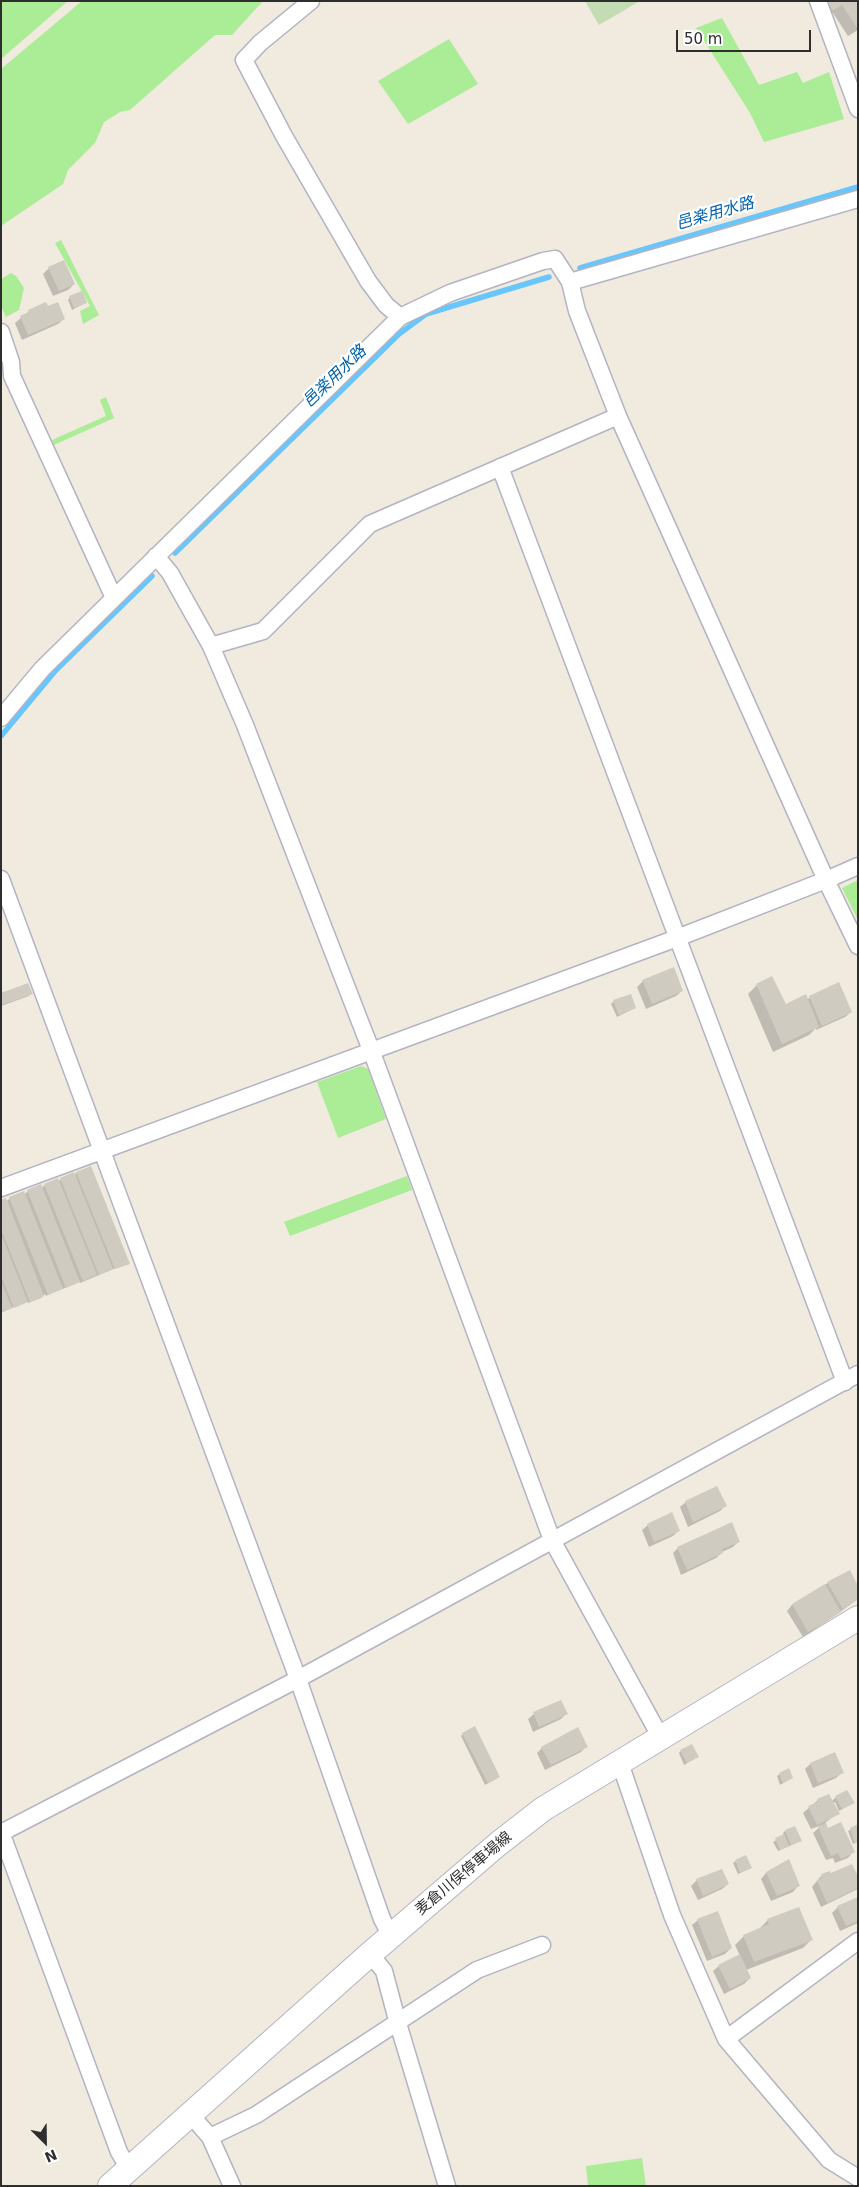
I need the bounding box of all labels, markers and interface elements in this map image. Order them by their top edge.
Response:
scale bar [679,20,814,52]
text: 50 m [684,30,722,48]
water label: 邑楽用水路 [674,194,756,234]
water label: 邑楽用水路 [300,342,370,412]
street label: 麦倉川俣停車場線 [412,1829,516,1919]
north arrow [20,2117,70,2167]
text: N [42,2146,59,2165]

